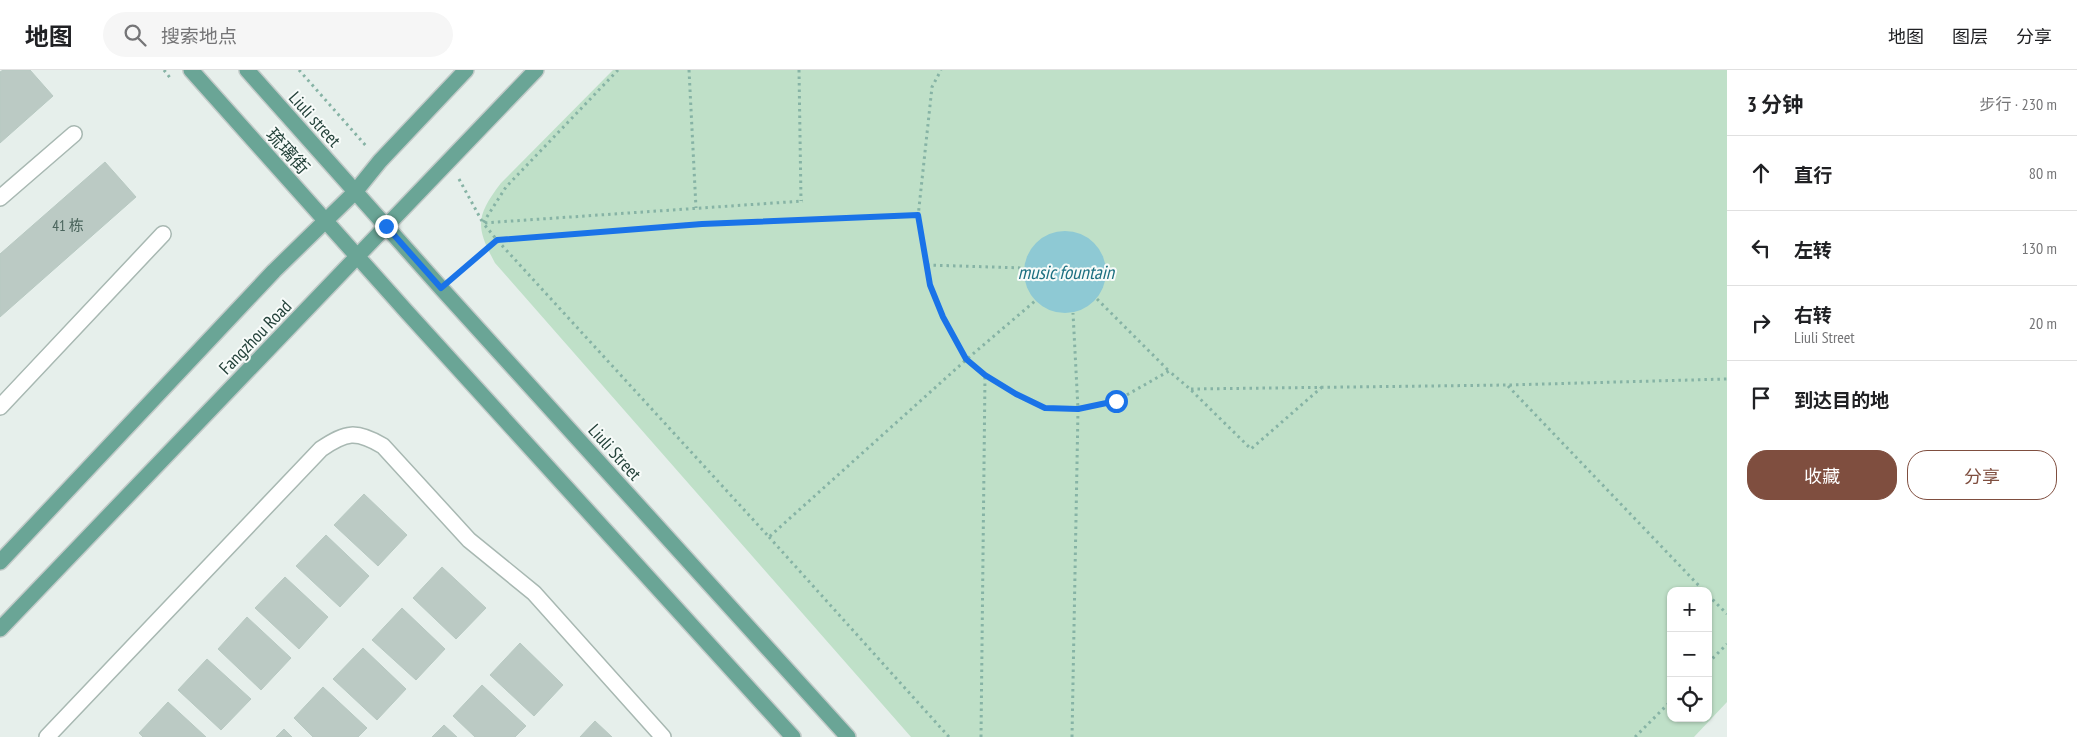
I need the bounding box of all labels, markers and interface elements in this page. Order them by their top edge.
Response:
search box [103,12,453,57]
text: 地图 [25,21,73,52]
icon: search [121,21,149,49]
text: 搜索地点 [161,24,237,48]
text: 地图 [1888,25,1924,48]
text: 图层 [1952,25,1988,48]
text: 分享 [2016,25,2052,48]
street label: Liuli street [284,87,346,152]
text: 3 分钟 [1747,91,1803,118]
text: 步行 · 230 m [1979,94,2057,114]
street label: 琉璃街 [261,123,315,179]
icon: ahead [1747,159,1775,187]
text: 直行 [1794,163,1832,187]
text: 80 m [2029,163,2057,183]
route end [375,215,398,238]
house number: 41 栋 [52,216,84,235]
icon: left [1747,234,1775,262]
text: 左转 [1794,238,1832,262]
text: 130 m [2022,238,2057,258]
water label: music fountain [1018,260,1116,284]
street label: Fangzhou Road [214,295,296,379]
text: 右转 [1794,303,1832,327]
icon: right [1747,309,1775,337]
text: 20 m [2029,313,2057,333]
text: Liuli Street [1794,327,1855,347]
icon: arrive [1747,384,1775,412]
text: 到达目的地 [1794,388,1889,412]
route start [1105,390,1128,413]
street label: Liuli Street [584,419,646,485]
button: 收藏 [1747,450,1897,500]
button: 分享 [1907,450,2057,500]
map controls [1667,587,1712,722]
button: + [1667,587,1712,632]
button: − [1667,632,1712,677]
button: locate [1667,677,1712,722]

